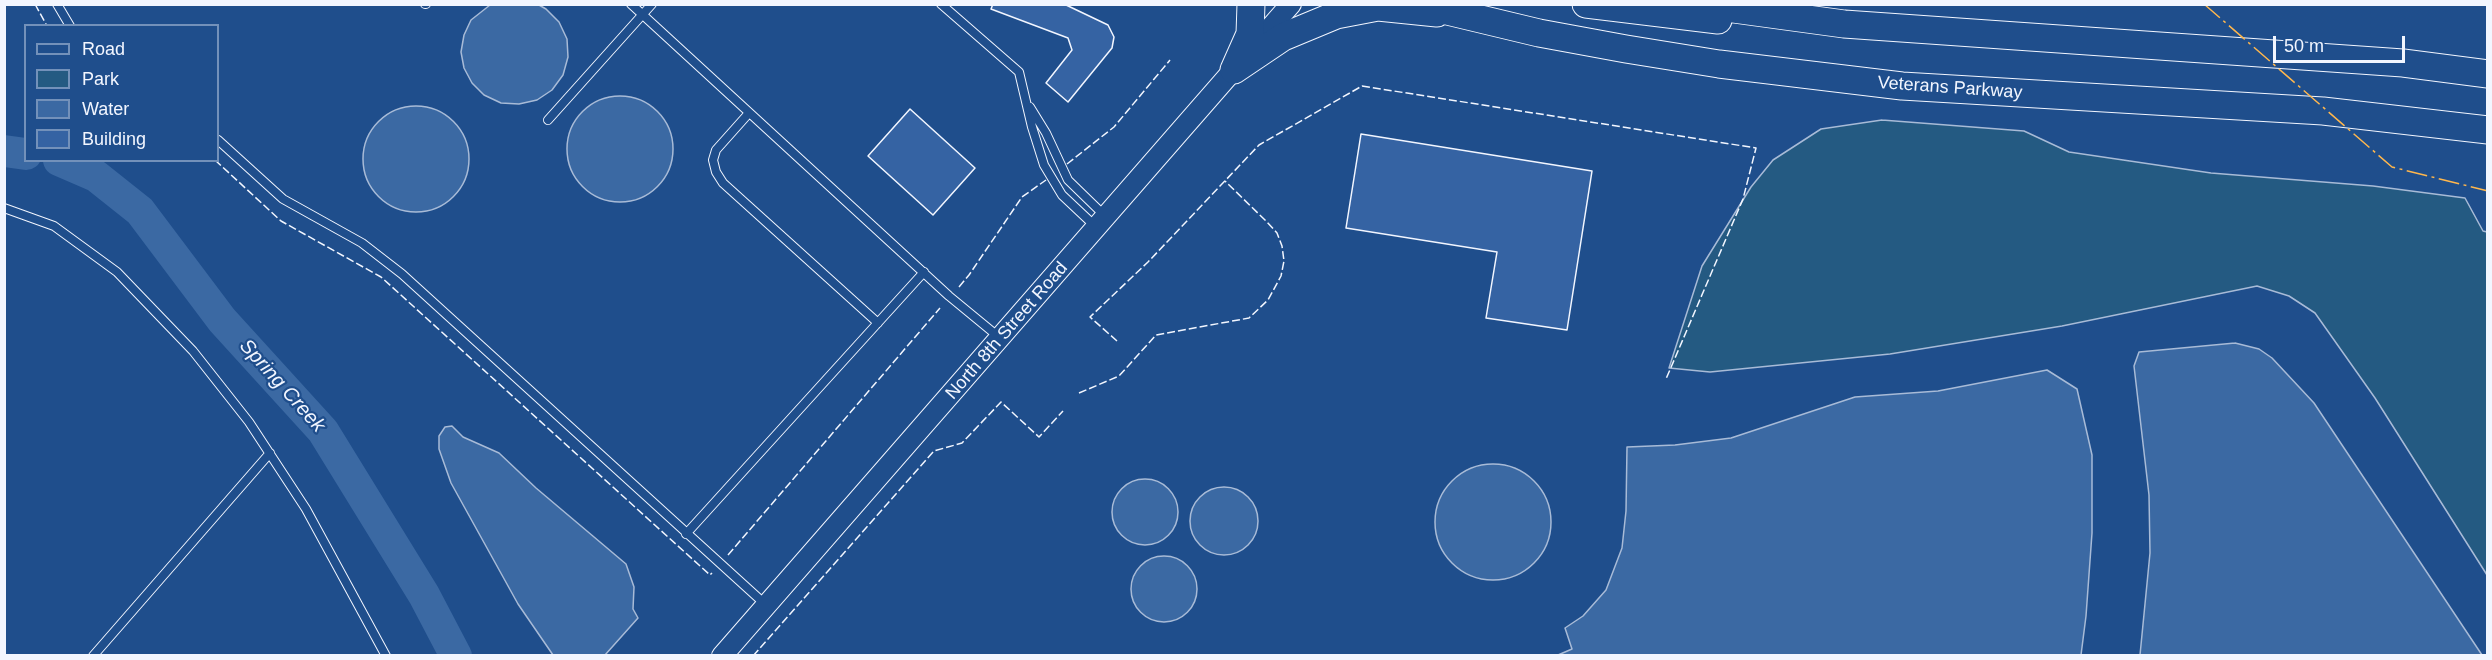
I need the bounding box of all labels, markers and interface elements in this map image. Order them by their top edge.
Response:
legend [24,24,219,162]
scale bar [2276,24,2408,62]
text: 50 m [2284,36,2324,56]
text: Road [82,39,125,59]
text: Park [82,69,119,89]
street label: Veterans Parkway [1877,72,2023,104]
text: Water [82,99,129,119]
text: Building [82,129,146,149]
street label: North 8th Street Road [941,258,1073,404]
water label: Spring Creek [234,335,330,437]

